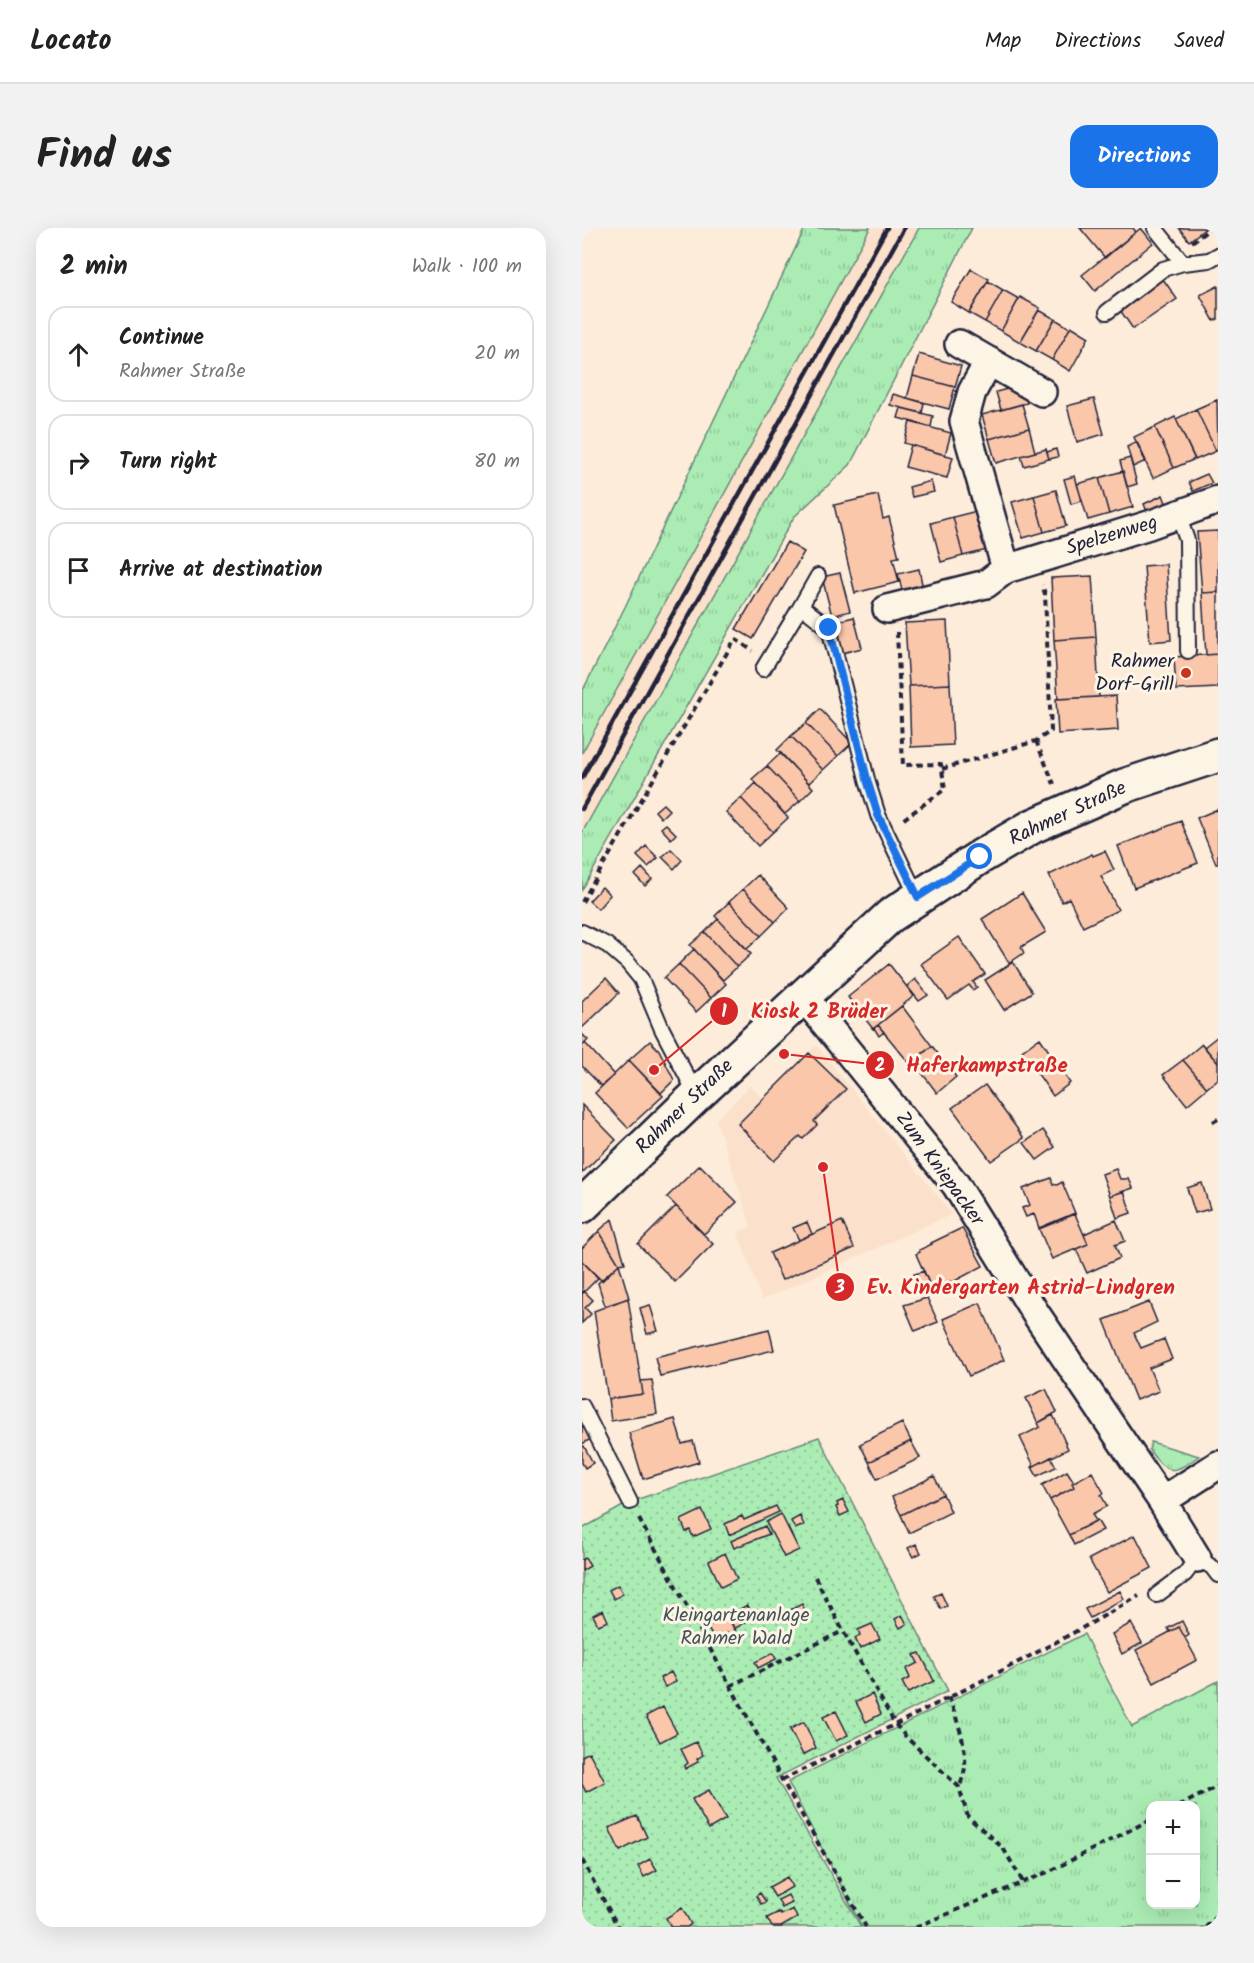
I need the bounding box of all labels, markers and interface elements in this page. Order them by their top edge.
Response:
text: Locato [30,19,111,64]
text: Map [985,25,1021,58]
text: Directions [1054,25,1141,58]
text: Saved [1174,25,1224,58]
text: Find us [36,123,172,190]
button: Directions [1070,125,1218,188]
text: 2 min [60,246,128,288]
text: Walk · 100 m [412,251,522,283]
text: Continue [119,321,204,356]
icon: ahead [62,338,95,371]
text: 20 m [474,338,520,370]
text: Rahmer Straße [119,356,245,388]
text: Turn right [119,445,217,480]
icon: right [62,446,95,479]
text: 80 m [474,446,520,478]
street label: Spelzenweg [1062,507,1162,565]
text: Arrive at destination [119,553,322,588]
icon: arrive [62,554,95,587]
route end [815,614,841,640]
place label: Rahmer Dorf-Grill [1095,646,1175,701]
marker: Rahmer Dorf-Grill [1179,666,1193,680]
street label: Rahmer Straße [1004,773,1132,855]
route start [966,843,992,869]
callout: Kiosk 2 Brüder [709,991,899,1030]
text: Kiosk 2 Brüder [751,996,888,1029]
text: 1 [721,998,727,1027]
callout: Haferkampstraße [865,1045,1080,1084]
text: Haferkampstraße [906,1050,1068,1083]
street label: Rahmer Straße [628,1052,742,1162]
text: 2 [875,1052,885,1081]
street label: Zum Kniepacker [886,1105,992,1234]
callout: Ev. Kindergarten Astrid-Lindgren [825,1267,1186,1306]
text: Ev. Kindergarten Astrid-Lindgren [867,1272,1175,1305]
text: 3 [834,1274,845,1303]
park label: Kleingartenanlage Rahmer Wald [663,1600,809,1655]
map controls [1146,1801,1200,1909]
button: + [1146,1801,1200,1855]
button: − [1146,1855,1200,1909]

